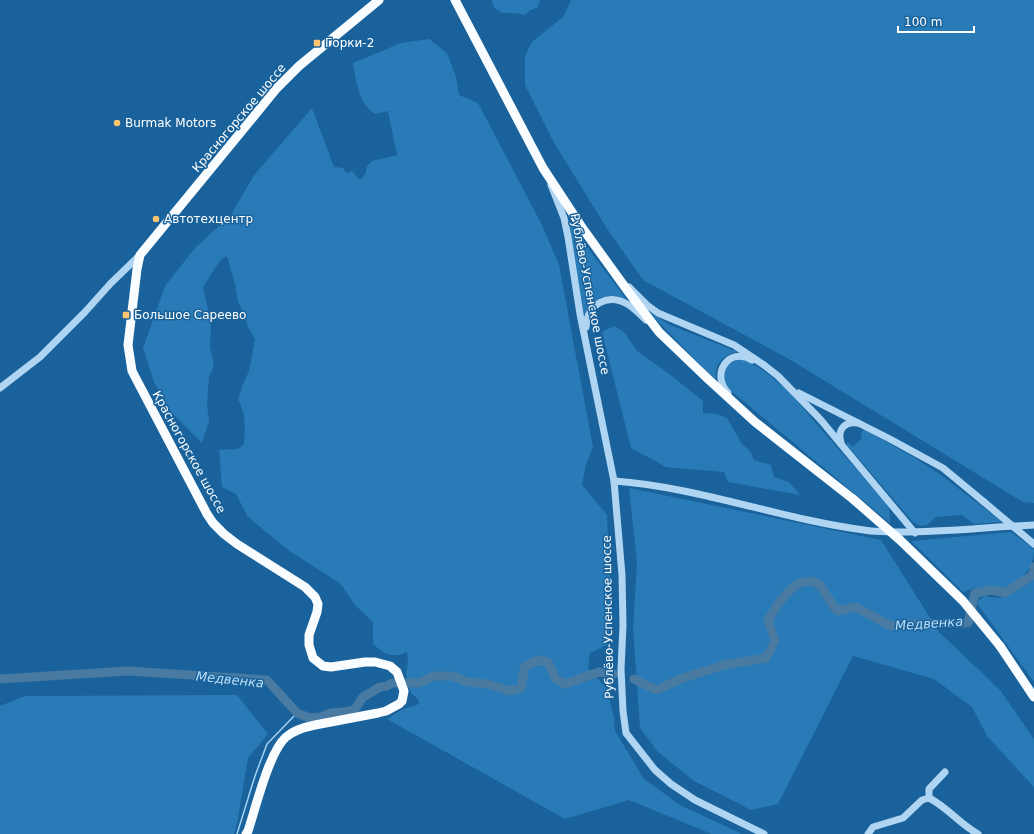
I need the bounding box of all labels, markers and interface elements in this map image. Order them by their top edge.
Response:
scale bar [898,8,974,34]
text: 100 m [904,15,942,29]
place label: Горки-2 [325,36,374,50]
marker: Горки-2 [312,38,322,48]
street label: Красногорское шоссе [189,61,289,175]
place label: Burmak Motors [125,116,216,130]
marker: Burmak Motors [112,118,122,128]
place label: Автотехцентр [164,212,253,226]
street label: Рублёво-Успенское шоссе [568,212,612,376]
marker: Автотехцентр [151,214,161,224]
place label: Большое Сареево [134,308,246,322]
marker: Большое Сареево [121,310,131,320]
street label: Красногорское шоссе [149,388,229,516]
street label: Рублёво-Успенское шоссе [600,535,616,699]
water label: Медвенка [895,614,964,633]
water label: Медвенка [195,668,265,691]

